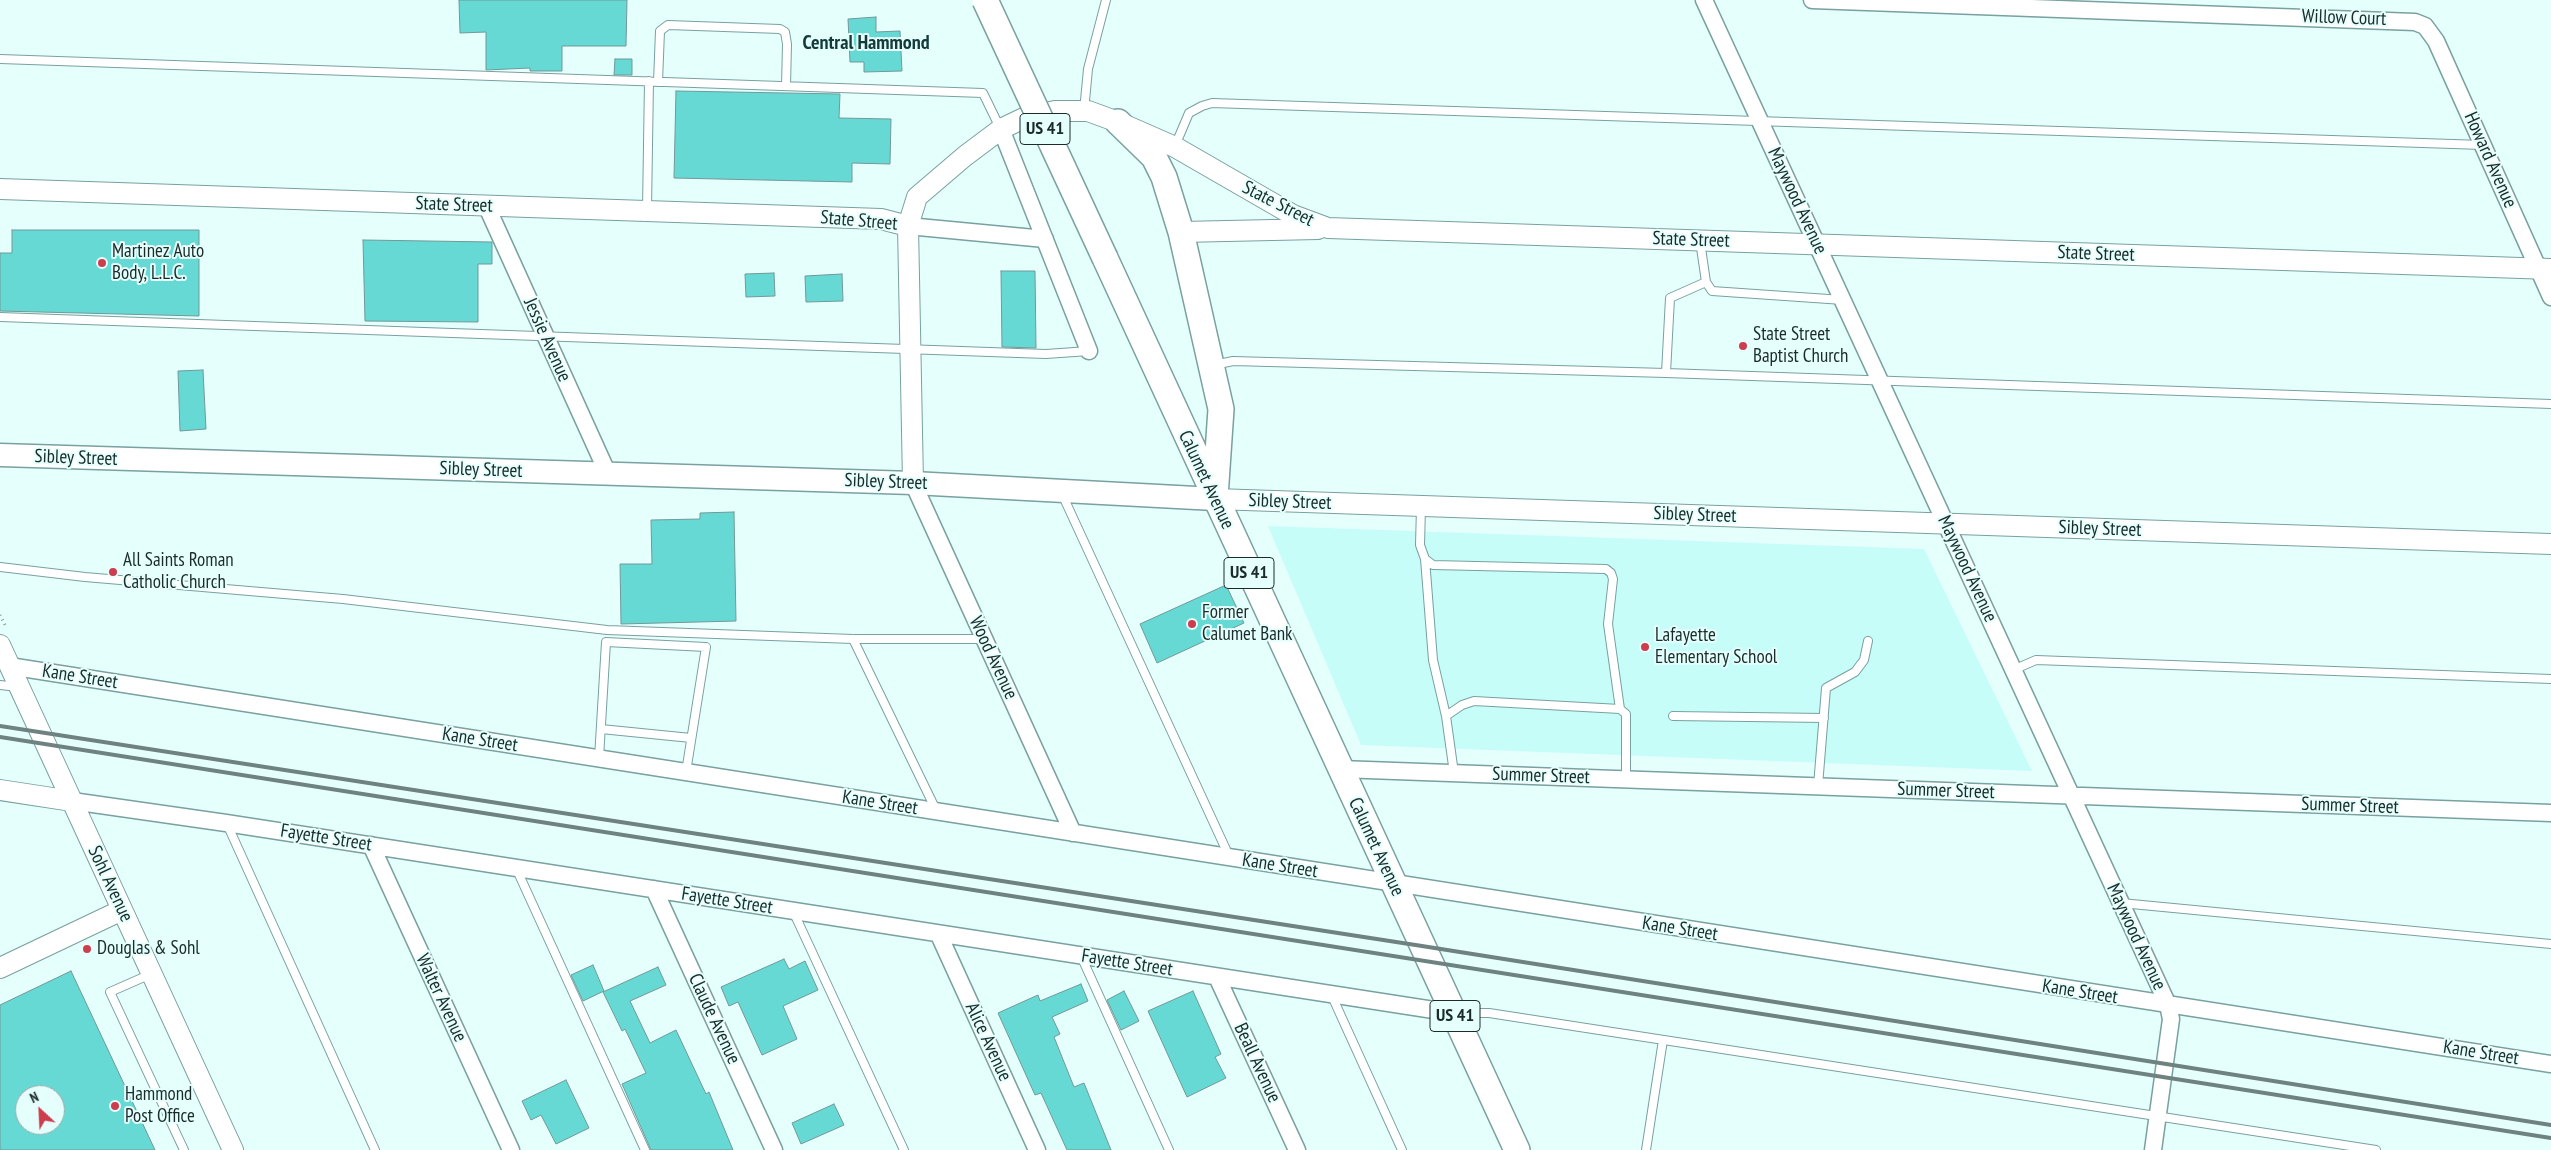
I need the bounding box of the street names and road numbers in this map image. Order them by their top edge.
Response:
street label: Willow Court [2301,5,2387,31]
street label: Howard Avenue [2459,109,2521,211]
road number: US 41 [1020,114,1070,144]
street label: Maywood Avenue [1762,144,1832,258]
street label: State Street [1238,176,1318,232]
street label: State Street [415,192,493,218]
street label: State Street [820,206,898,236]
street label: State Street [1652,227,1730,253]
street label: State Street [2057,241,2135,267]
street label: Jessie Avenue [518,295,576,385]
street label: Calumet Avenue [1173,427,1239,533]
street label: Sibley Street [34,445,118,471]
street label: Sibley Street [439,457,523,483]
street label: Sibley Street [844,469,928,495]
street label: Sibley Street [1248,489,1332,515]
street label: Sibley Street [1653,502,1737,528]
street label: Maywood Avenue [1932,512,2002,626]
street label: Sibley Street [2058,516,2142,542]
road number: US 41 [1224,558,1274,588]
street label: Wood Avenue [964,613,1022,703]
street label: Kane Street [41,660,119,694]
street label: Kane Street [441,723,519,757]
street label: Summer Street [1492,763,1590,789]
street label: Summer Street [1897,778,1995,804]
street label: Kane Street [841,786,919,820]
street label: Summer Street [2301,793,2399,819]
street label: Calumet Avenue [1343,794,1409,900]
street label: Fayette Street [279,820,373,856]
street label: Sohl Avenue [83,842,137,926]
street label: Kane Street [1241,849,1319,883]
street label: Maywood Avenue [2101,880,2171,994]
street label: Fayette Street [680,883,774,919]
street label: Kane Street [1641,912,1719,946]
street label: Fayette Street [1080,945,1174,981]
street label: Walter Avenue [411,950,471,1046]
street label: Claude Avenue [683,970,745,1068]
street label: Kane Street [2041,975,2119,1009]
street label: Alice Avenue [960,999,1016,1085]
road number: US 41 [1430,1000,1480,1032]
street label: Beall Avenue [1229,1020,1285,1106]
street label: Kane Street [2442,1036,2520,1070]

